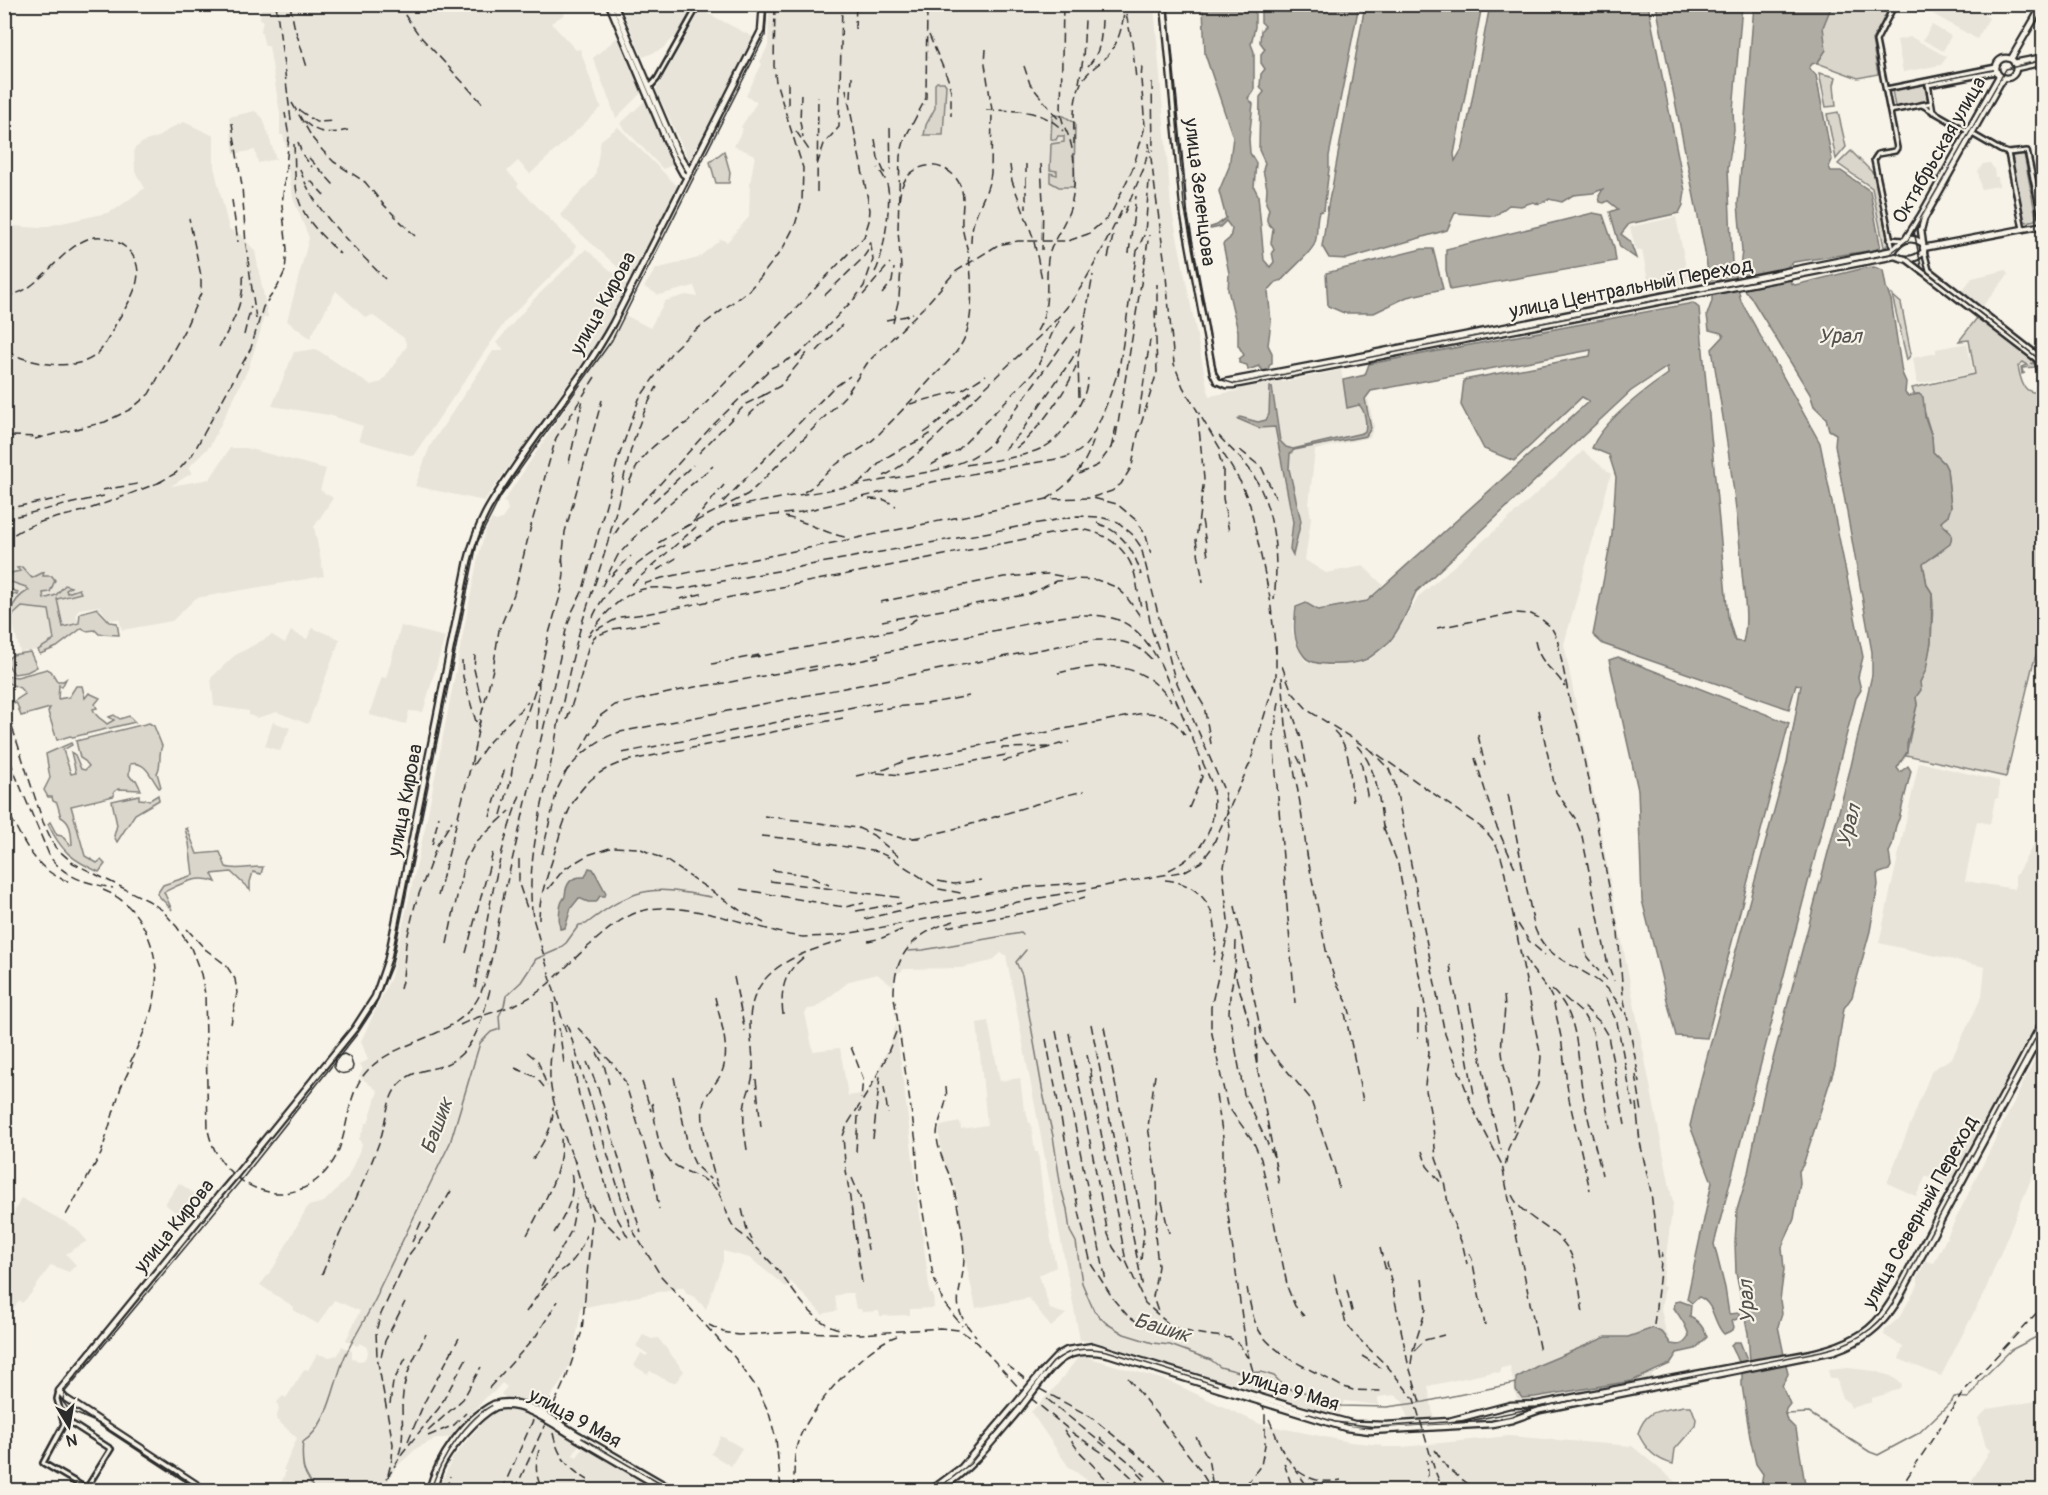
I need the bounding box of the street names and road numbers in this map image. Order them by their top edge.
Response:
street label: Октябрьская улица [1887,72,1991,228]
street label: улица Зеленцова [1178,116,1221,267]
street label: улица Кирова [564,247,642,360]
street label: улица Центральный Переход [1506,252,1755,324]
street label: улица Кирова [382,742,428,859]
street label: улица Северный Переход [1856,1111,1983,1313]
street label: улица Кирова [128,1174,220,1279]
street label: улица 9 Мая [1237,1363,1342,1417]
street label: улица 9 Мая [524,1382,626,1454]

